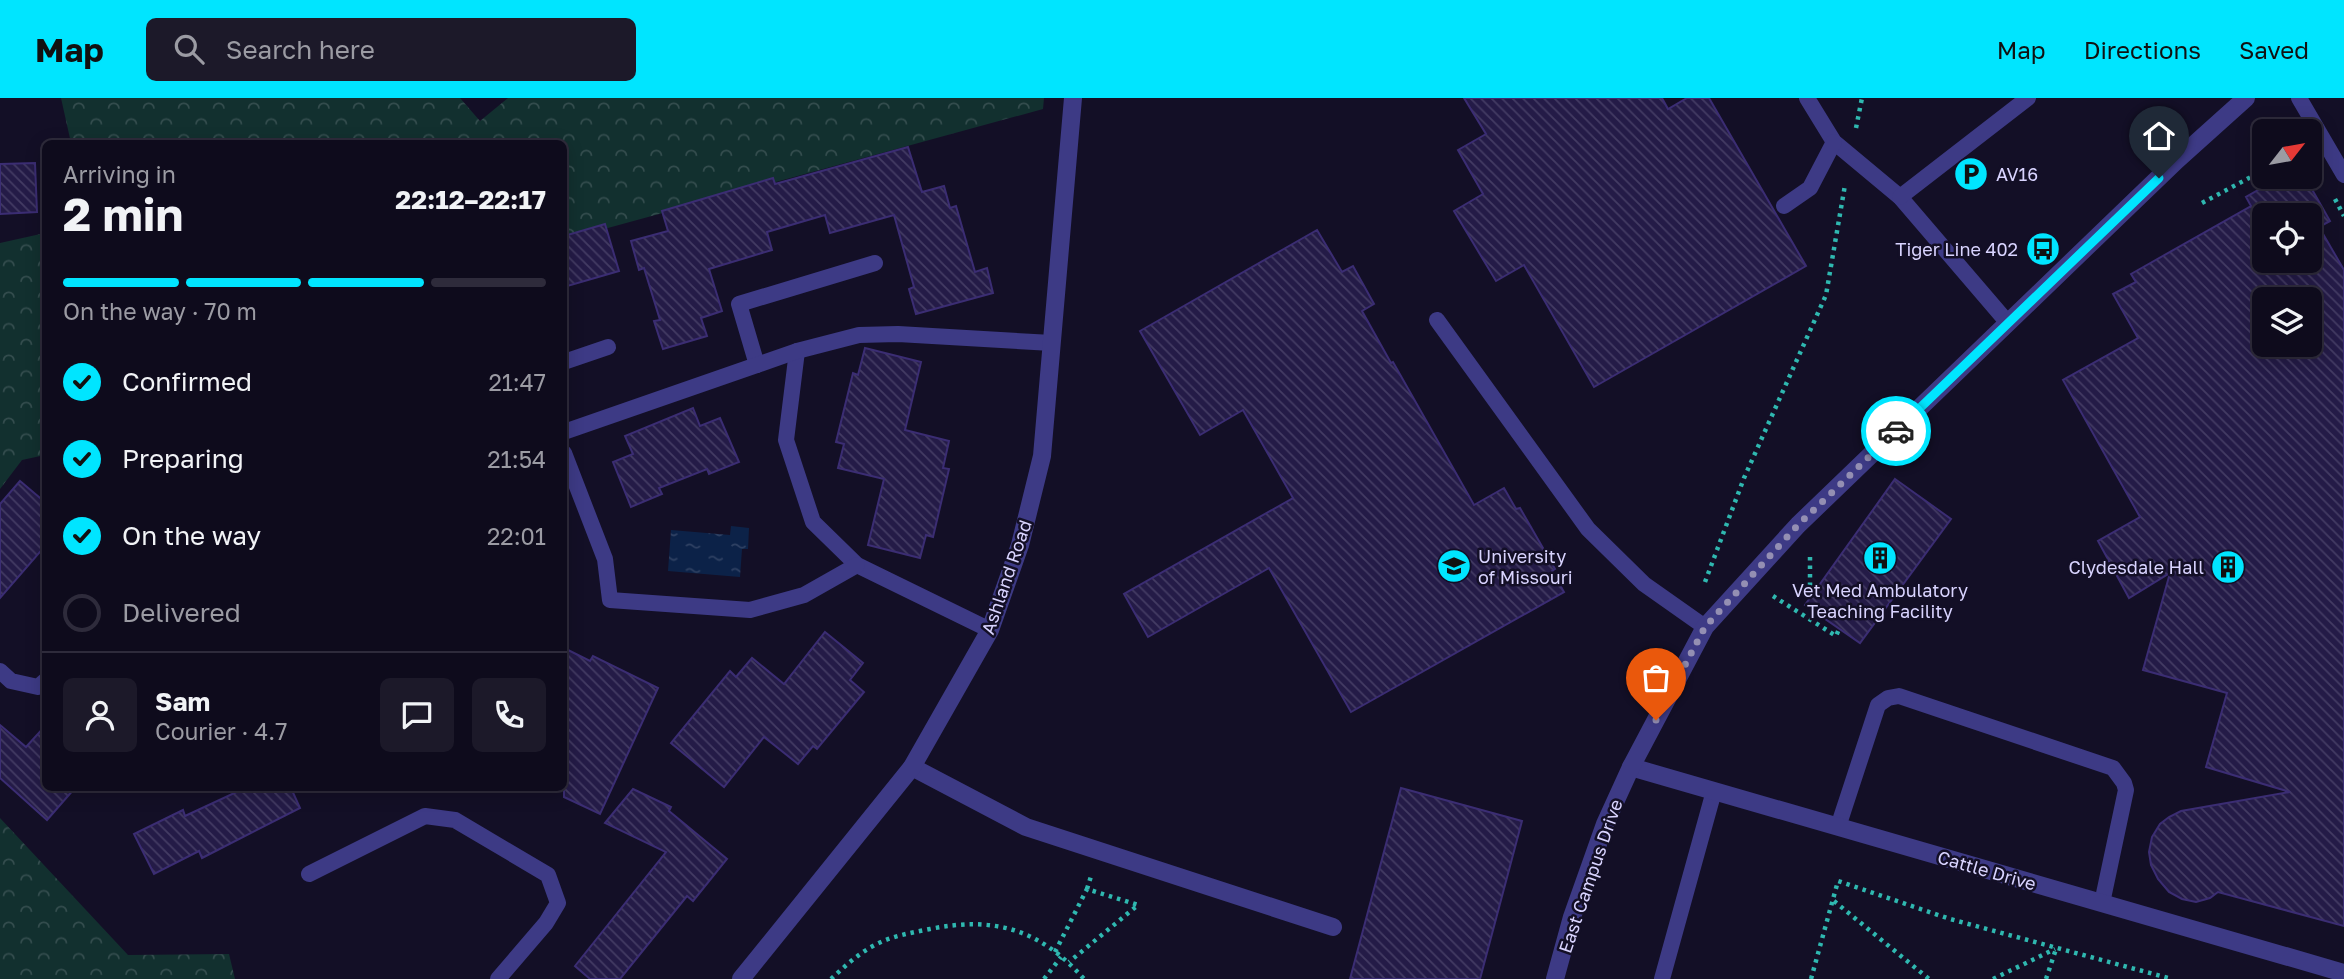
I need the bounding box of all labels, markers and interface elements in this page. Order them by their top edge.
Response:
search box [146,18,636,81]
text: Map [35,30,104,69]
icon: search [170,30,208,68]
text: Search here [226,34,375,65]
text: Map [1997,35,2046,64]
text: Directions [2084,35,2201,64]
text: Saved [2239,35,2309,64]
pin [2129,106,2189,178]
icon: home [2140,117,2178,155]
north arrow [2252,119,2322,189]
map controls [2252,119,2322,357]
parking icon: AV16 [1952,155,1990,193]
text: Arriving in [63,160,176,188]
place label: AV16 [1996,163,2038,185]
text: 22:12–22:17 [395,184,546,215]
text: 2 min [63,186,183,241]
button: locate [2252,203,2322,273]
bus stop icon: Tiger Line 402 [2024,230,2062,268]
place label: Tiger Line 402 [1895,238,2018,260]
button: layers [2252,287,2322,357]
text: On the way · 70 m [63,297,257,325]
icon: check [63,363,101,401]
text: Confirmed [122,366,252,397]
text: 21:47 [488,368,546,396]
courier [1861,396,1931,466]
icon: car [1877,412,1915,450]
icon: check [63,440,101,478]
text: Preparing [122,443,244,474]
text: 21:54 [487,445,546,473]
icon: check [63,517,101,555]
street label: Ashland Road [976,517,1036,637]
text: On the way [122,520,261,551]
text: 22:01 [487,522,546,550]
building icon: Vet Med Ambulatory Teaching Facility [1861,539,1899,577]
place label: University of Missouri [1478,545,1573,588]
school or university icon: University of Missouri [1435,547,1473,585]
building icon: Clydesdale Hall [2209,548,2247,586]
place label: Clydesdale Hall [2068,556,2204,578]
place label: Vet Med Ambulatory Teaching Facility [1792,579,1968,622]
text: Delivered [122,597,241,628]
pin [1626,648,1686,720]
icon: bag [1637,659,1675,697]
button: person [63,678,137,752]
button: chat [380,678,454,752]
button: phone [472,678,546,752]
text: Sam [155,686,210,717]
text: Courier · 4.7 [155,717,287,745]
street label: East Campus Drive [1553,796,1627,956]
street label: Cattle Drive [1935,845,2039,895]

